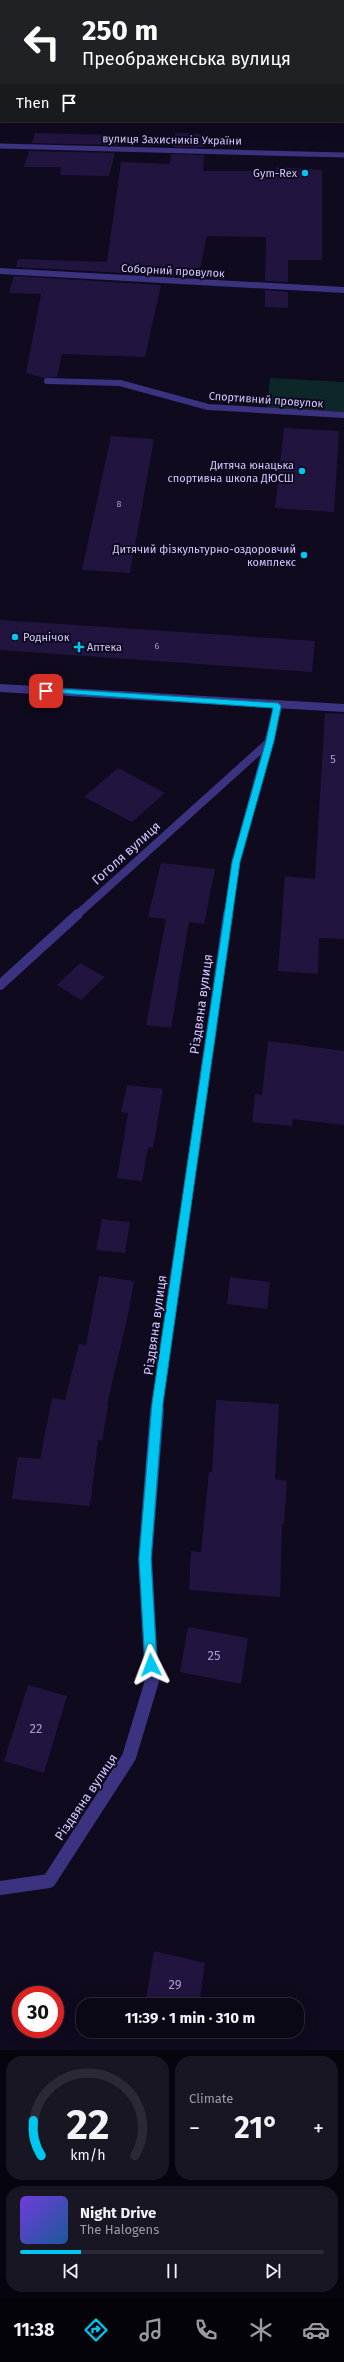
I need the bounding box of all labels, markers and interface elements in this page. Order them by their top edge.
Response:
text: 250 m [82,14,158,47]
icon: left [16,16,68,68]
text: Преображенська вулиця [82,48,291,70]
icon: arrive [58,92,80,114]
text: Then [16,94,50,112]
street label: вулиця Захисників України [102,132,242,148]
place label: Gym-Rex [253,167,298,180]
marker: Gym-Rex [300,168,310,178]
street label: Соборний провулок [121,262,225,280]
street label: Спортивний провулок [208,390,324,411]
place label: Дитяча юнацька спортивна школа ДЮСШ [168,459,294,485]
marker: Дитяча юнацька спортивна школа ДЮСШ [297,466,307,476]
house number: 8 [117,499,122,509]
place label: Дитячий фізкультурно-оздоровчий комплекс [112,543,296,569]
marker: Дитячий фізкультурно-оздоровчий комплекс [299,550,309,560]
place label: Роднічок [23,631,70,644]
marker: Роднічок [10,632,20,642]
place label: Аптека [87,641,122,654]
house number: 6 [155,641,160,651]
marker: Аптека [74,642,84,652]
pin [29,674,63,708]
icon: arrive [35,680,57,702]
house number: 5 [330,753,336,766]
street label: Гоголя вулиця [89,818,163,888]
street label: Різдвяна вулиця [187,953,215,1055]
street label: Різдвяна вулиця [141,1274,169,1376]
position arrow [130,1644,172,1686]
house number: 25 [208,1648,220,1663]
house number: 22 [30,1721,42,1736]
street label: Різдвяна вулиця [52,1751,120,1843]
house number: 29 [168,1977,182,1992]
speed limit sign: 30 [12,1986,64,2038]
text: 11:39 · 1 min · 310 m [125,2009,255,2027]
text: Climate [189,2091,233,2106]
text: 22 [66,2100,109,2150]
text: 21° [234,2110,279,2146]
text: − [189,2115,200,2142]
text: + [313,2115,324,2142]
text: km/h [70,2147,105,2164]
text: Night Drive [80,2204,156,2222]
text: The Halogens [80,2222,159,2237]
icon: previous [60,2260,82,2282]
icon: pause [161,2260,183,2282]
icon: next [262,2260,284,2282]
icon: directions [82,2316,110,2344]
icon: music [137,2316,165,2344]
icon: phone [192,2316,220,2344]
icon: climate [247,2316,275,2344]
icon: car [302,2316,330,2344]
text: 11:38 [14,2319,54,2341]

